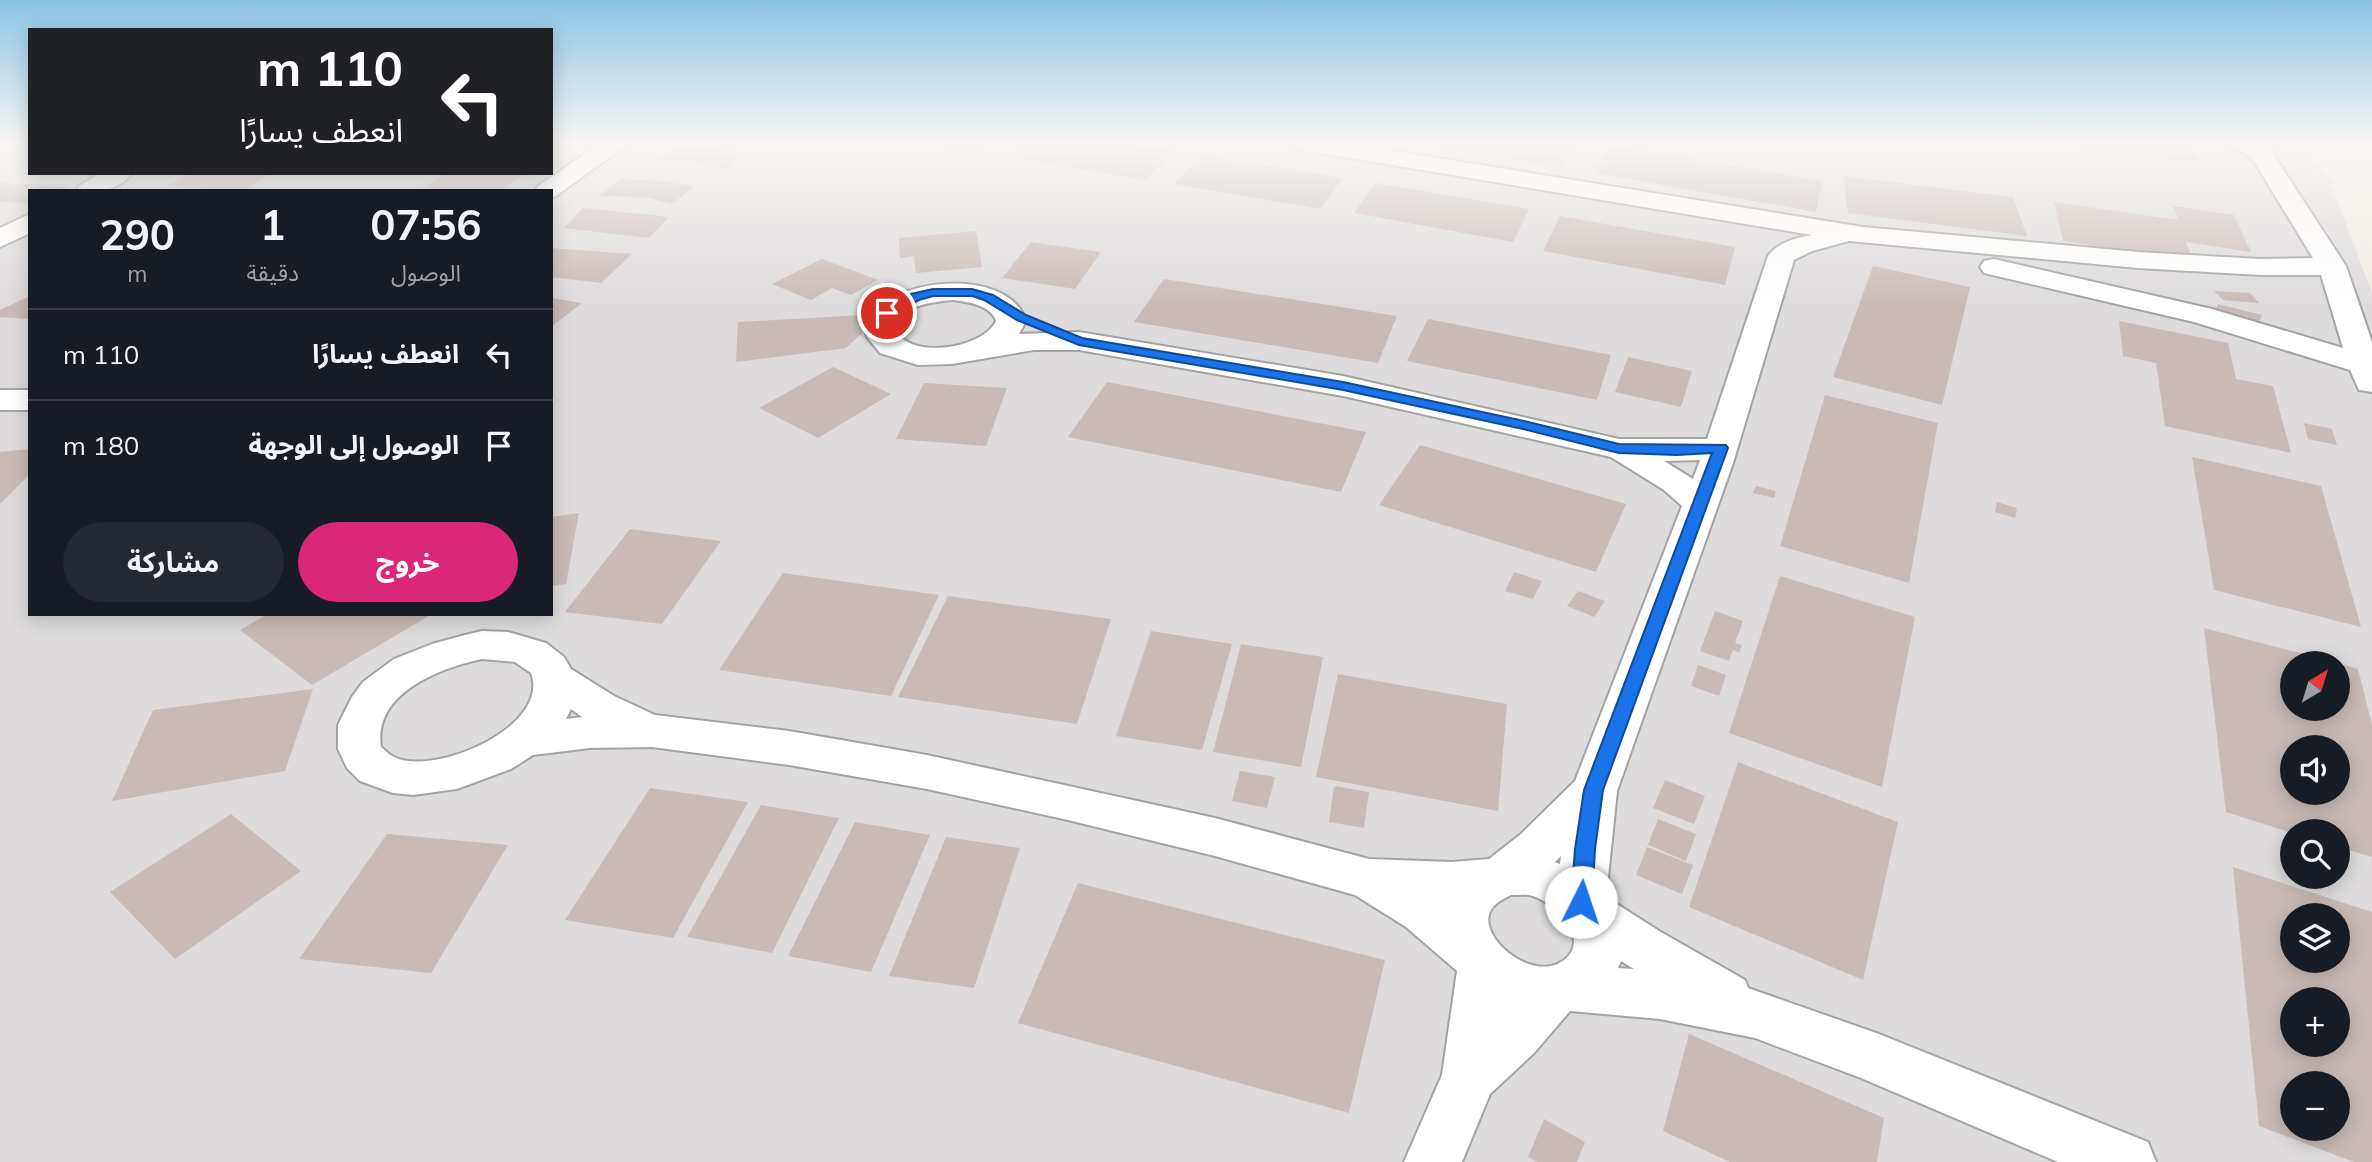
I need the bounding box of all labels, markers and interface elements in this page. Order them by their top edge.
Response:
text: 110 m [257,37,403,98]
icon: left [427,56,518,147]
text: انعطف يسارًا [239,110,403,150]
text: 1 [260,198,285,251]
text: 07:56 [370,198,482,251]
text: 290 [99,208,175,261]
text: دقيقة [247,258,299,287]
text: الوصول [391,258,461,287]
text: m [127,259,147,288]
pin [857,283,917,343]
icon: arrive [868,294,906,332]
icon: left [480,336,518,374]
text: انعطف يسارًا [312,337,459,370]
text: 110 m [63,338,139,371]
icon: arrive [480,427,518,465]
text: الوصول إلى الوجهة [248,428,459,461]
text: 180 m [63,429,139,462]
button: مشاركة [63,522,284,602]
button: خروج [298,522,518,602]
north arrow [2280,651,2350,721]
map controls [2280,651,2350,1141]
button: sound [2280,735,2350,805]
button: search [2280,819,2350,889]
position arrow [1544,865,1618,939]
button: layers [2280,903,2350,973]
button: + [2280,987,2350,1057]
button: − [2280,1071,2350,1141]

